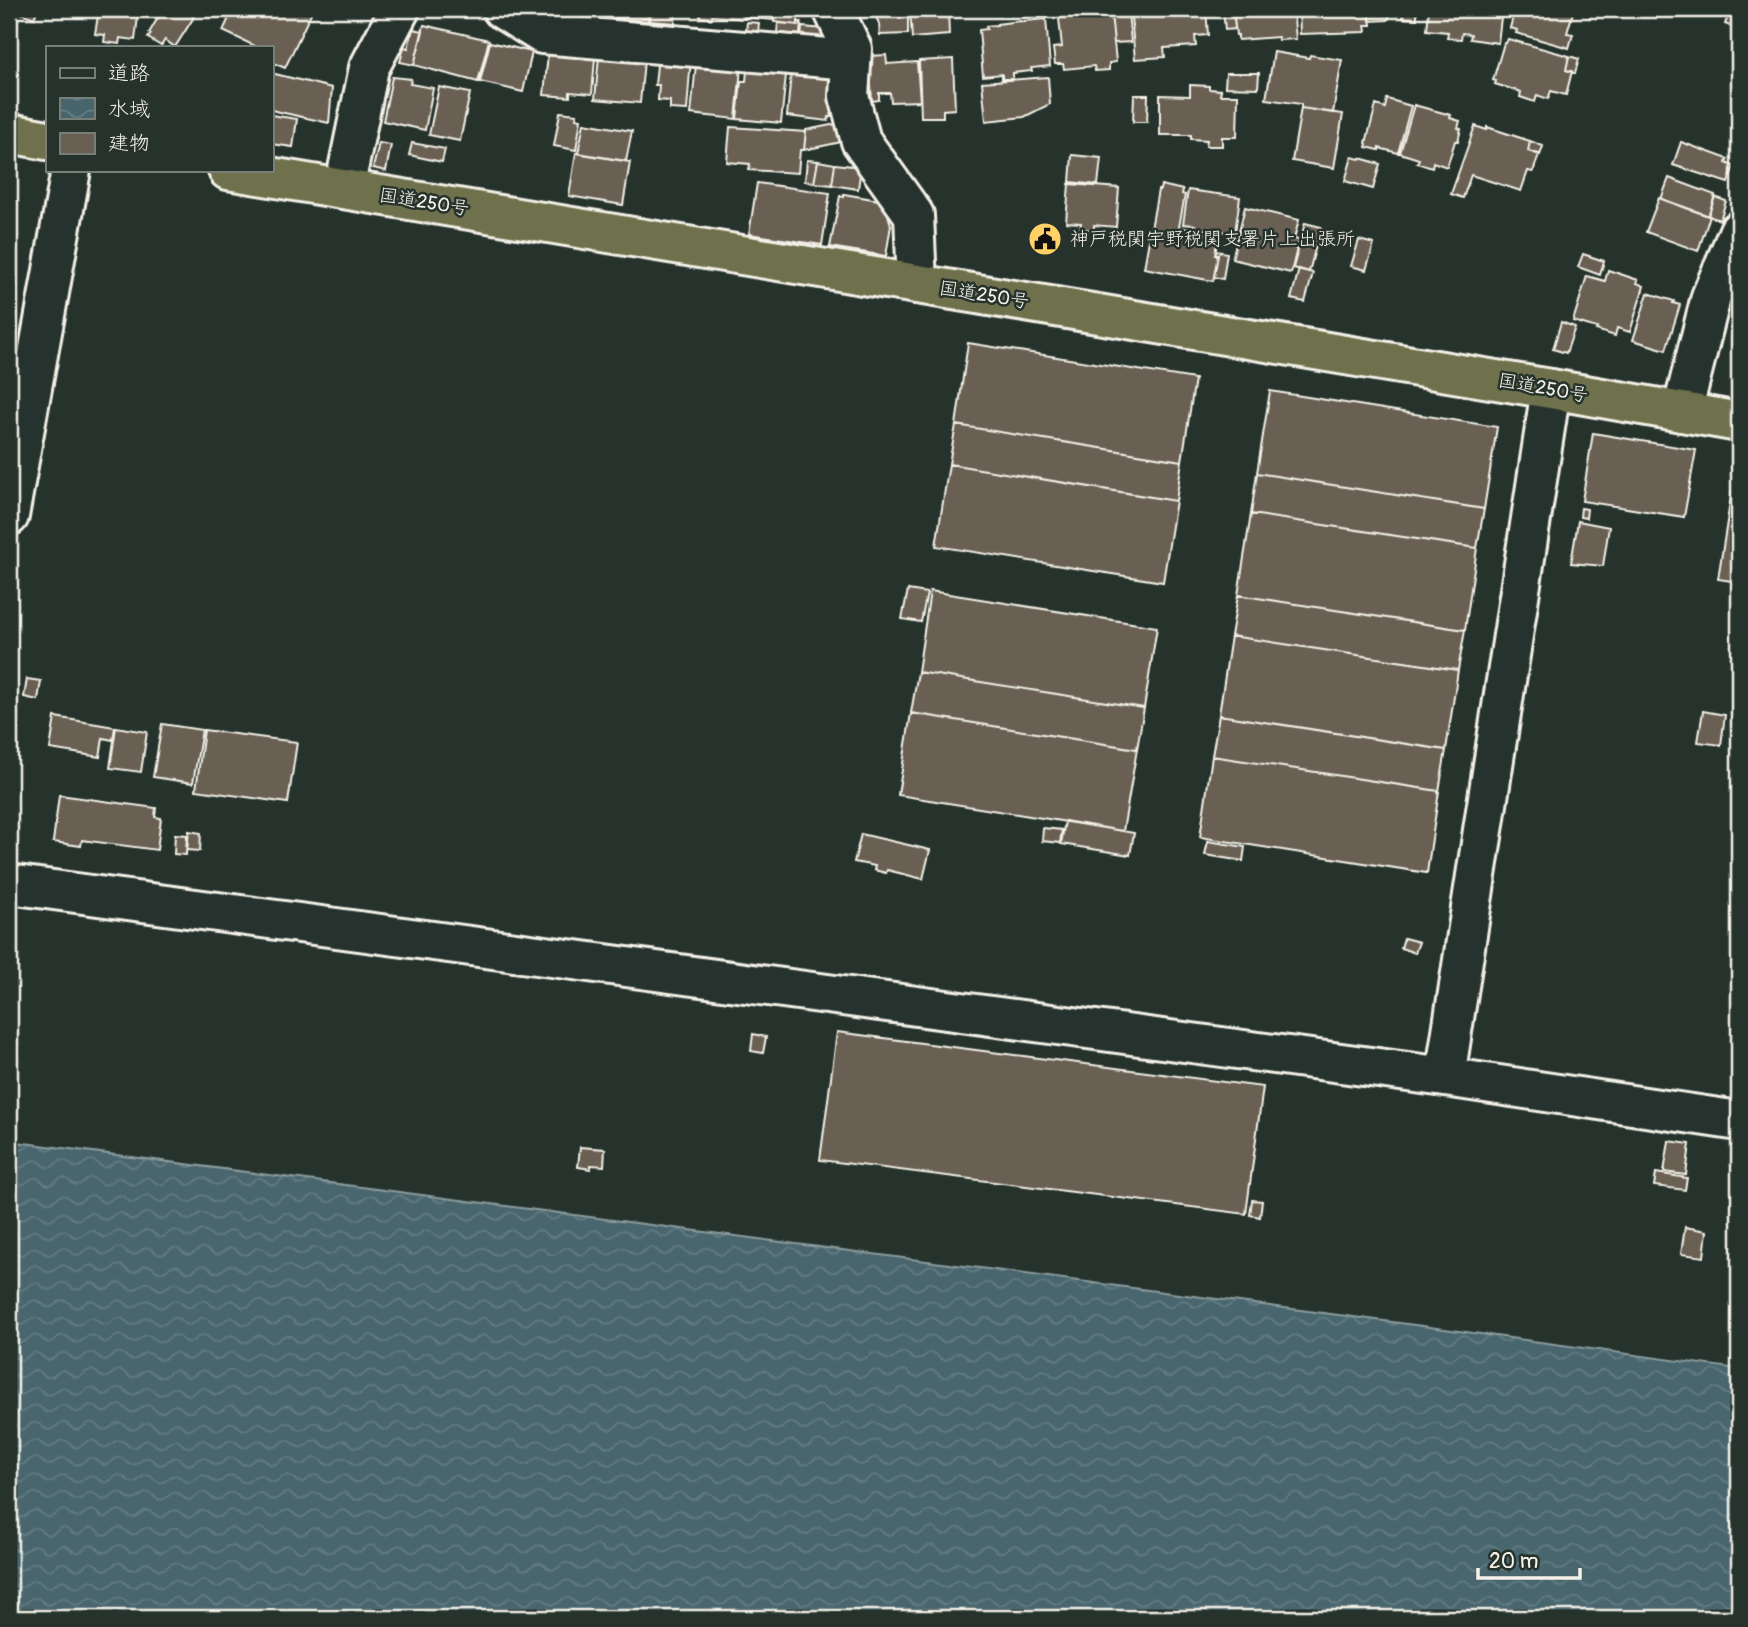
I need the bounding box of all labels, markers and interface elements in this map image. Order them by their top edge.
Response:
legend [46,46,273,172]
text: 道路 [108,60,150,87]
text: 水域 [108,96,150,123]
text: 建物 [108,130,150,157]
street label: 国道250号 [377,183,471,221]
public building icon: 神戸税関宇野税関支署片上出張所 [1026,220,1064,258]
place label: 神戸税関宇野税関支署片上出張所 [1070,227,1355,251]
street label: 国道250号 [937,276,1031,314]
street label: 国道250号 [1496,368,1590,408]
scale bar [1478,1536,1580,1580]
text: 20 m [1489,1548,1538,1575]

